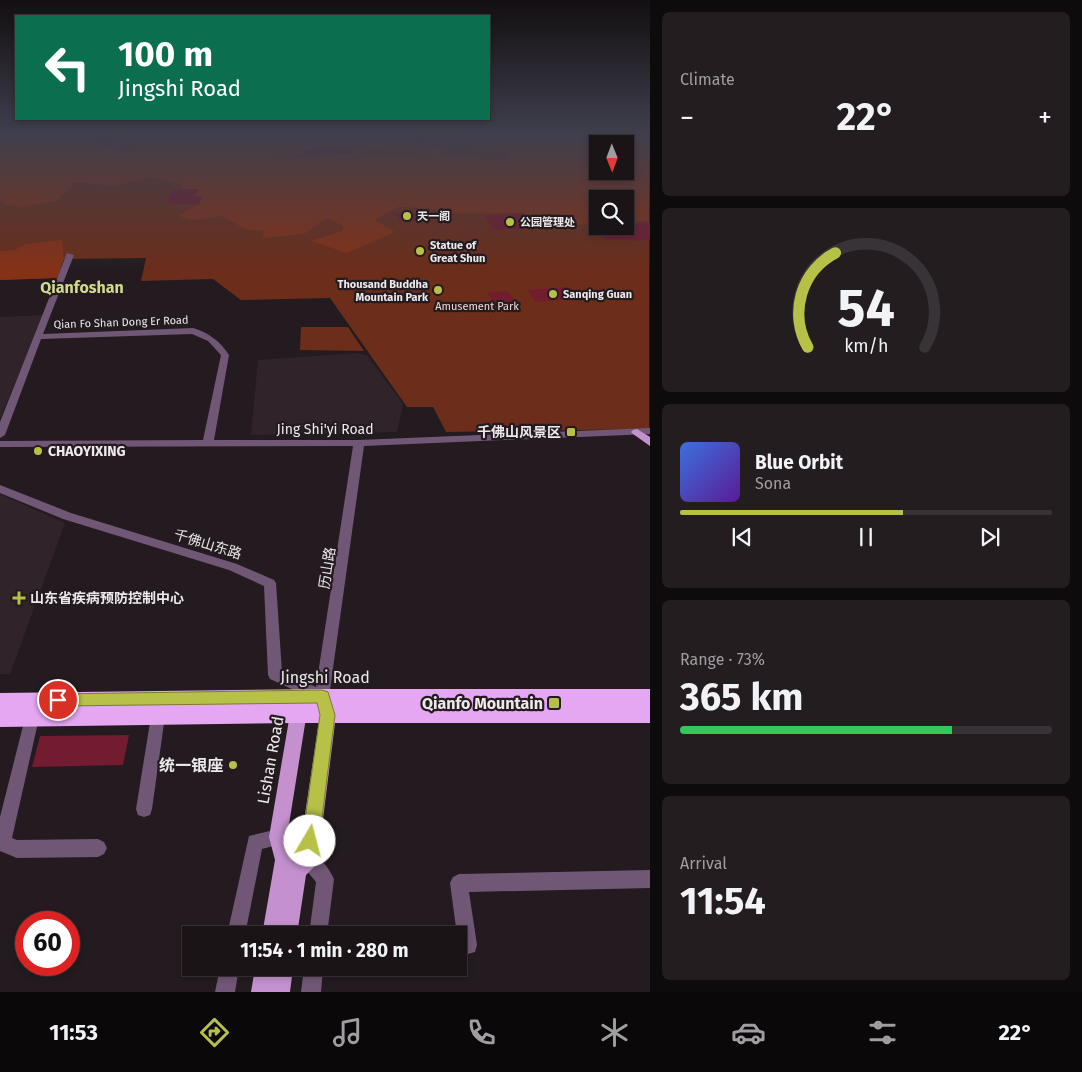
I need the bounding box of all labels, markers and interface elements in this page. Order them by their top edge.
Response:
text: 100 m [118,33,213,75]
icon: left [35,35,100,100]
text: Climate [680,70,735,89]
text: Jingshi Road [118,75,241,102]
text: 22° [836,94,896,140]
text: − [680,101,694,134]
text: + [1038,101,1052,134]
north arrow [589,135,634,180]
map controls [589,135,634,235]
button: search [589,190,634,235]
marker: 天一阁 [401,210,413,222]
place label: 天一阁 [417,210,450,223]
marker: 公园管理处 [504,216,516,228]
place label: 公园管理处 [520,216,575,229]
place label: Statue of Great Shun [430,239,485,265]
marker: Statue of Great Shun [414,245,426,257]
text: 54 [837,277,895,340]
district label: Qianfoshan [40,278,124,297]
place label: Thousand Buddha Mountain Park [338,278,429,304]
marker: Thousand Buddha Mountain Park [432,284,444,296]
marker: Sanqing Guan [547,288,559,300]
place label: Sanqing Guan [563,288,632,301]
park label: Amusement Park [435,300,519,313]
street label: Qian Fo Shan Dong Er Road [53,314,189,331]
text: km/h [844,335,888,357]
street label: Jing Shi'yi Road [276,421,374,438]
place label: 千佛山风景区 [477,424,561,441]
marker: 千佛山风景区 [565,426,577,438]
place label: CHAOYIXING [48,443,126,460]
marker: CHAOYIXING [32,445,44,457]
text: Blue Orbit [755,451,843,474]
text: Sona [755,474,791,493]
icon: previous [728,523,756,551]
icon: pause [852,523,880,551]
icon: next [976,523,1004,551]
street label: 千佛山东路 [172,526,244,563]
street label: 历山路 [316,546,339,590]
place label: 山东省疾病预防控制中心 [30,590,184,607]
marker: 山东省疾病预防控制中心 [12,591,26,605]
text: Range · 73% [680,650,765,669]
street label: Jingshi Road [280,668,370,687]
text: 365 km [680,674,803,720]
pin [37,679,79,721]
icon: arrive [44,686,72,714]
place label: Qianfo Mountain [422,694,543,713]
marker: Qianfo Mountain [547,696,561,710]
street label: Lishan Road [253,715,288,805]
place label: 统一银座 [159,756,223,775]
marker: 统一银座 [227,759,239,771]
position arrow [283,814,335,866]
text: Arrival [680,854,727,873]
text: 11:54 [680,878,766,924]
speed limit sign: 60 [15,911,80,976]
text: 11:54 · 1 min · 280 m [240,939,409,962]
icon: directions [197,1015,232,1050]
icon: music [330,1015,365,1050]
icon: phone [464,1015,499,1050]
icon: climate [597,1015,632,1050]
icon: car [731,1015,766,1050]
icon: filters [865,1015,900,1050]
text: 11:53 [49,1019,98,1046]
text: 22° [998,1019,1033,1046]

